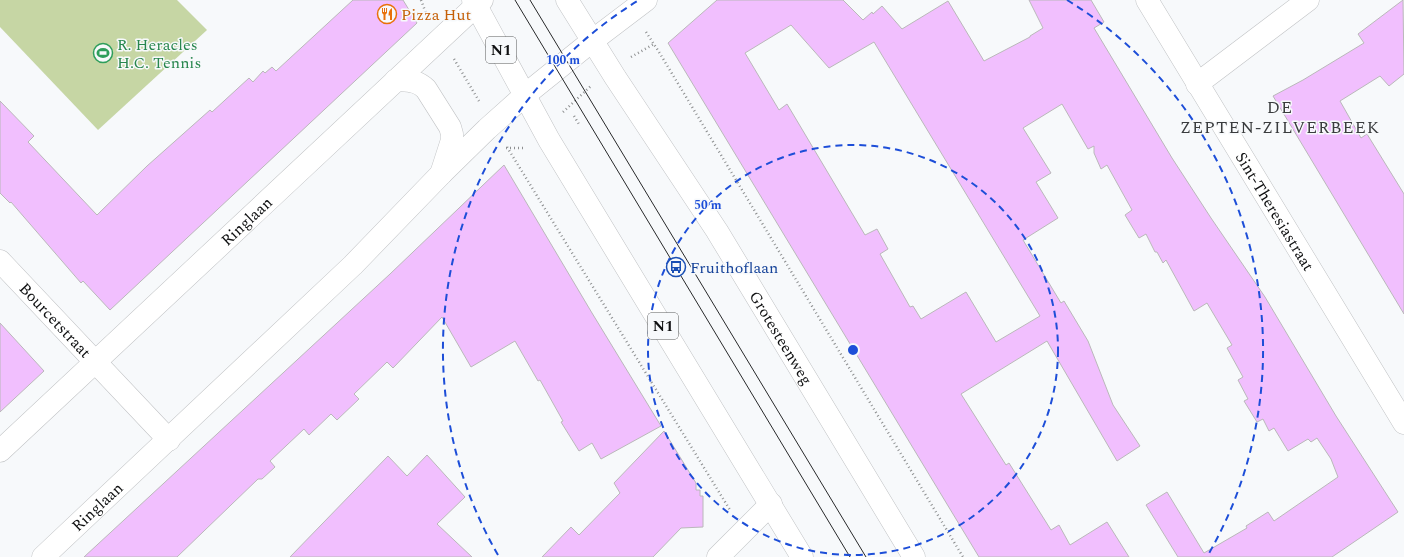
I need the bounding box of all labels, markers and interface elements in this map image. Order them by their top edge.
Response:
restaurant icon: Pizza Hut [376,3,398,25]
place label: Pizza Hut [401,3,471,27]
place label: R. Heracles H.C. Tennis [117,33,201,75]
road number: N1 [486,37,516,63]
sports icon: R. Heracles H.C. Tennis [92,42,114,64]
text: 100 m [546,51,580,70]
district label: DE ZEPTEN-ZILVERBEEK [1180,95,1380,141]
street label: Sint-Theresiastraat [1229,147,1320,276]
street label: Ringlaan [216,191,278,252]
text: 50 m [694,196,722,215]
bus stop icon: Fruithoflaan [665,256,687,278]
place label: Fruithoflaan [690,256,778,280]
street label: Bourcetstraat [13,277,97,364]
street label: Grotesteenweg [743,286,818,390]
road number: N1 [648,313,678,339]
centre of rings [846,343,860,357]
street label: Ringlaan [66,477,129,537]

